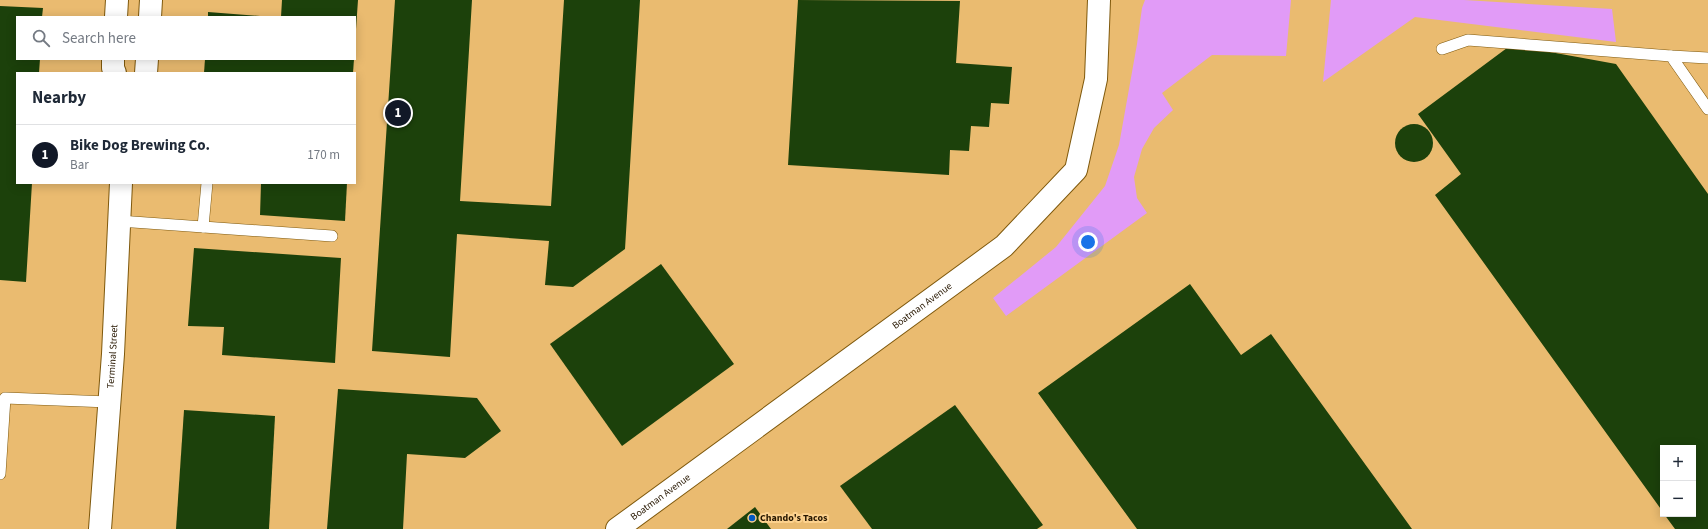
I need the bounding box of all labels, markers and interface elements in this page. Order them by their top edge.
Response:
search box [16,16,356,60]
icon: search [30,27,52,49]
text: Search here [62,28,136,49]
text: Nearby [32,86,86,110]
pin: 1 [385,98,411,128]
text: Bike Dog Brewing Co. [70,135,210,156]
text: 1 [42,146,48,164]
text: 170 m [307,146,340,164]
text: Bar [70,156,89,174]
your location [1078,232,1098,252]
street label: Boatman Avenue [889,279,955,333]
street label: Terminal Street [103,324,121,389]
map controls [1660,445,1696,517]
button: + [1660,445,1696,481]
street label: Boatman Avenue [628,470,693,524]
button: − [1660,481,1696,517]
place label: Chando's Tacos [760,511,828,525]
marker: Chando's Tacos [747,513,757,523]

